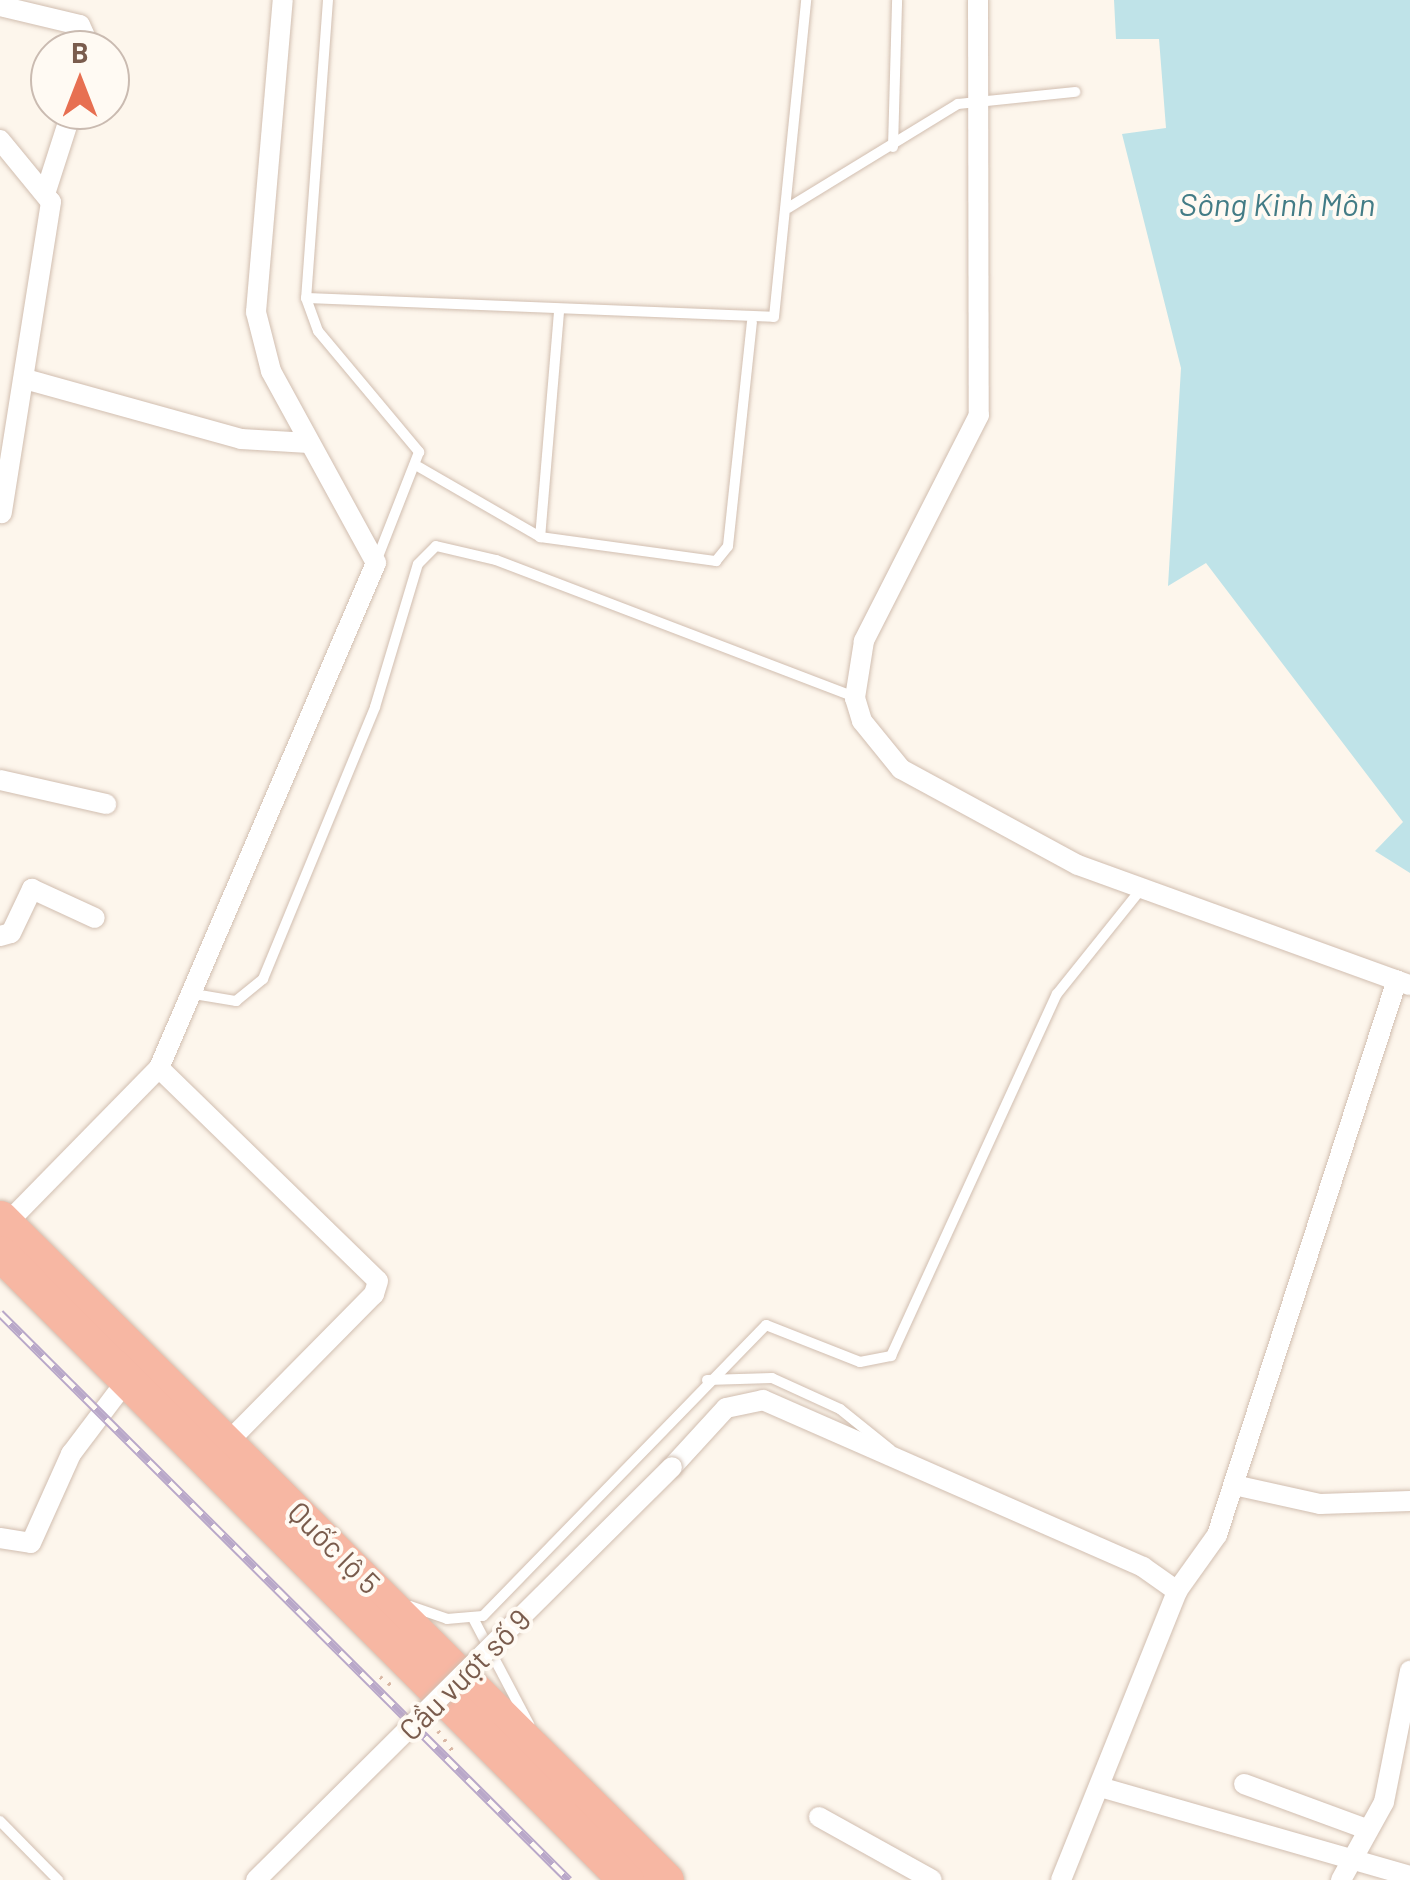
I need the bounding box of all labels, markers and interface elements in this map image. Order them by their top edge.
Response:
north arrow [30,30,130,130]
text: B [71,35,89,69]
water label: Sông Kinh Môn [1179,184,1375,222]
street label: Quốc lộ 5 [281,1493,389,1601]
street label: Cầu vượt số 9 [391,1601,537,1747]

